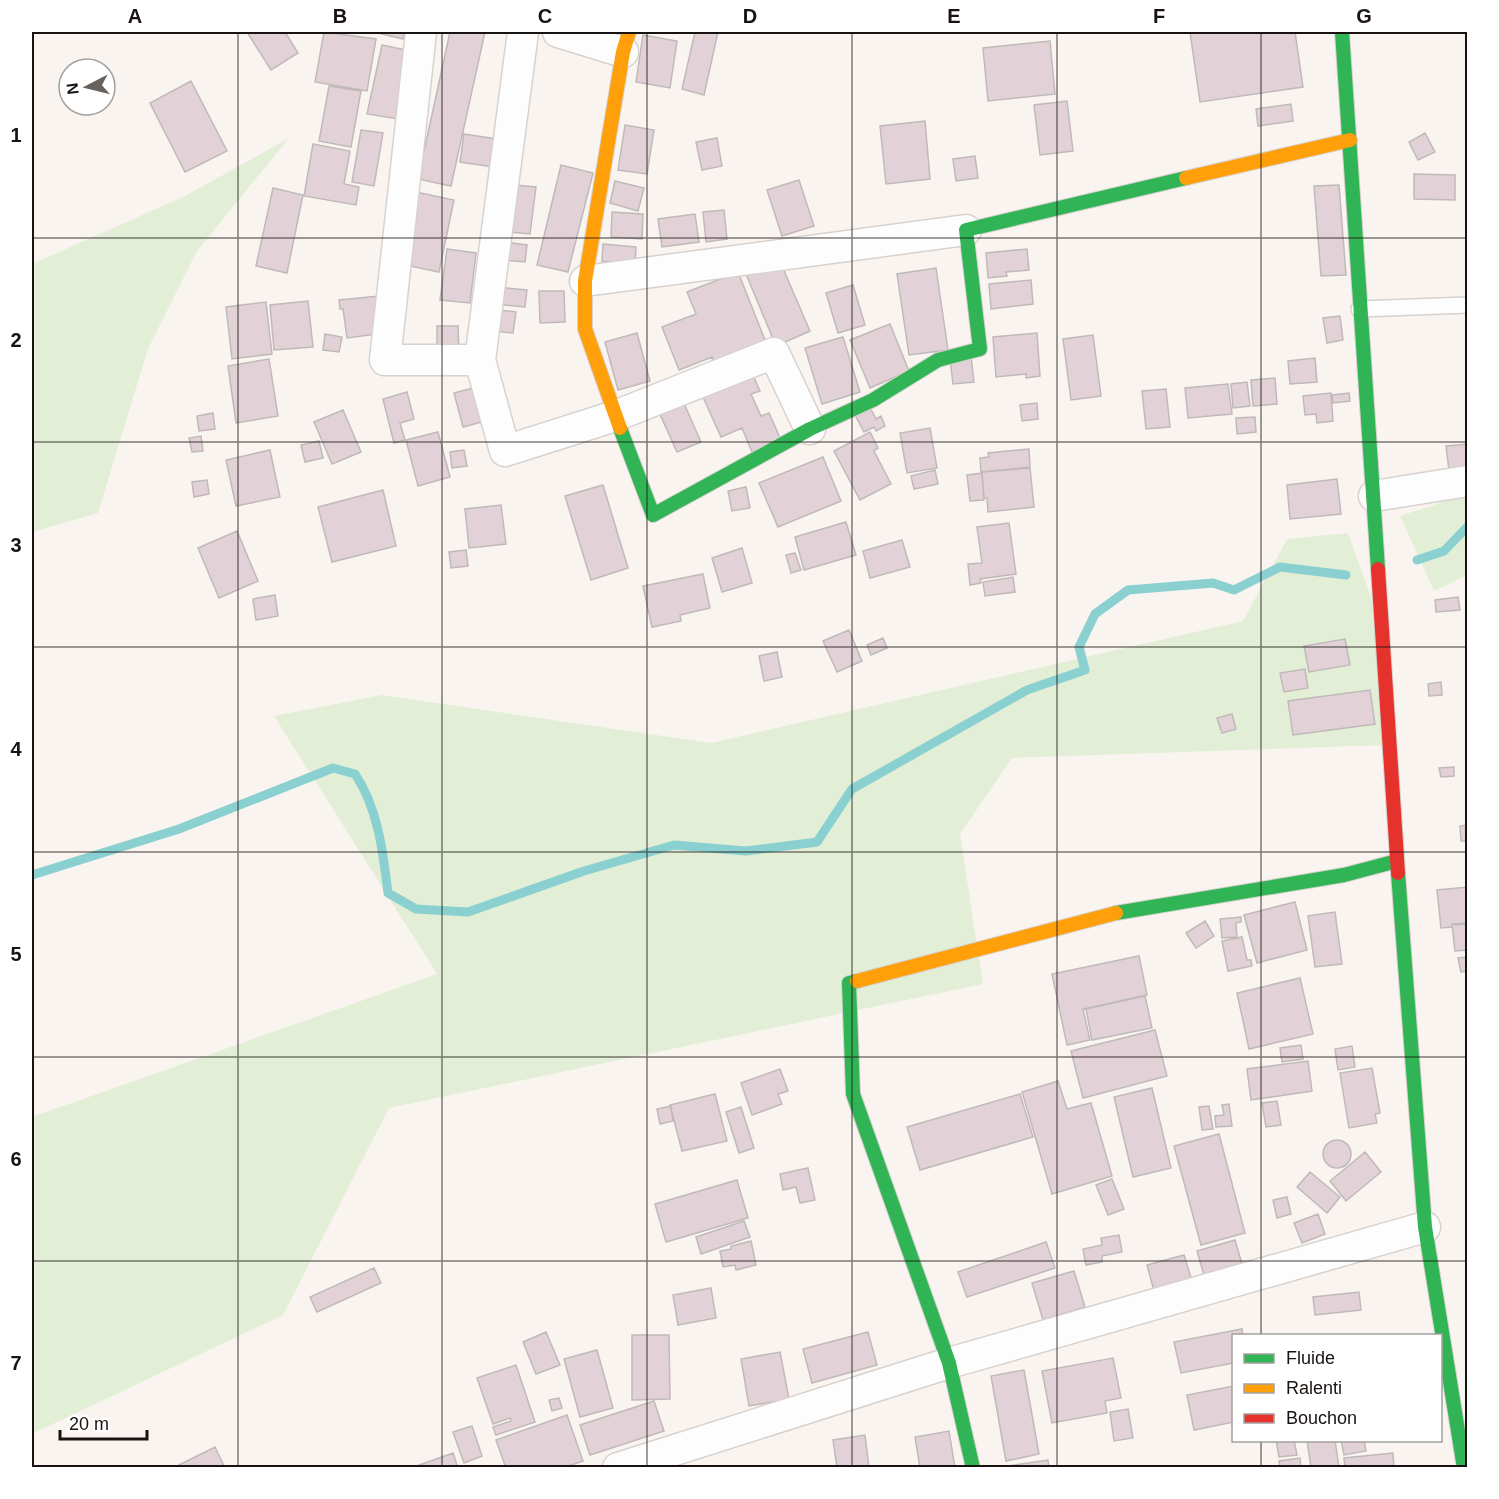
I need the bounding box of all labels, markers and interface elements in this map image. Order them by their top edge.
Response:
text: A [128,5,142,27]
text: B [333,5,347,27]
text: C [538,5,552,27]
text: D [743,5,757,27]
text: E [947,5,961,27]
text: F [1153,5,1165,27]
text: G [1356,5,1372,27]
north arrow [57,57,117,117]
text: N [63,82,82,96]
text: 1 [10,124,22,146]
text: 2 [10,329,22,351]
text: 3 [10,534,22,556]
text: 4 [10,738,22,760]
text: 5 [10,943,22,965]
text: 6 [10,1148,22,1170]
legend [1232,1334,1442,1442]
text: Fluide [1286,1348,1335,1368]
text: 7 [10,1352,22,1374]
text: Ralenti [1286,1378,1342,1398]
scale bar [60,1403,147,1441]
text: Bouchon [1286,1408,1357,1428]
text: 20 m [69,1414,109,1434]

